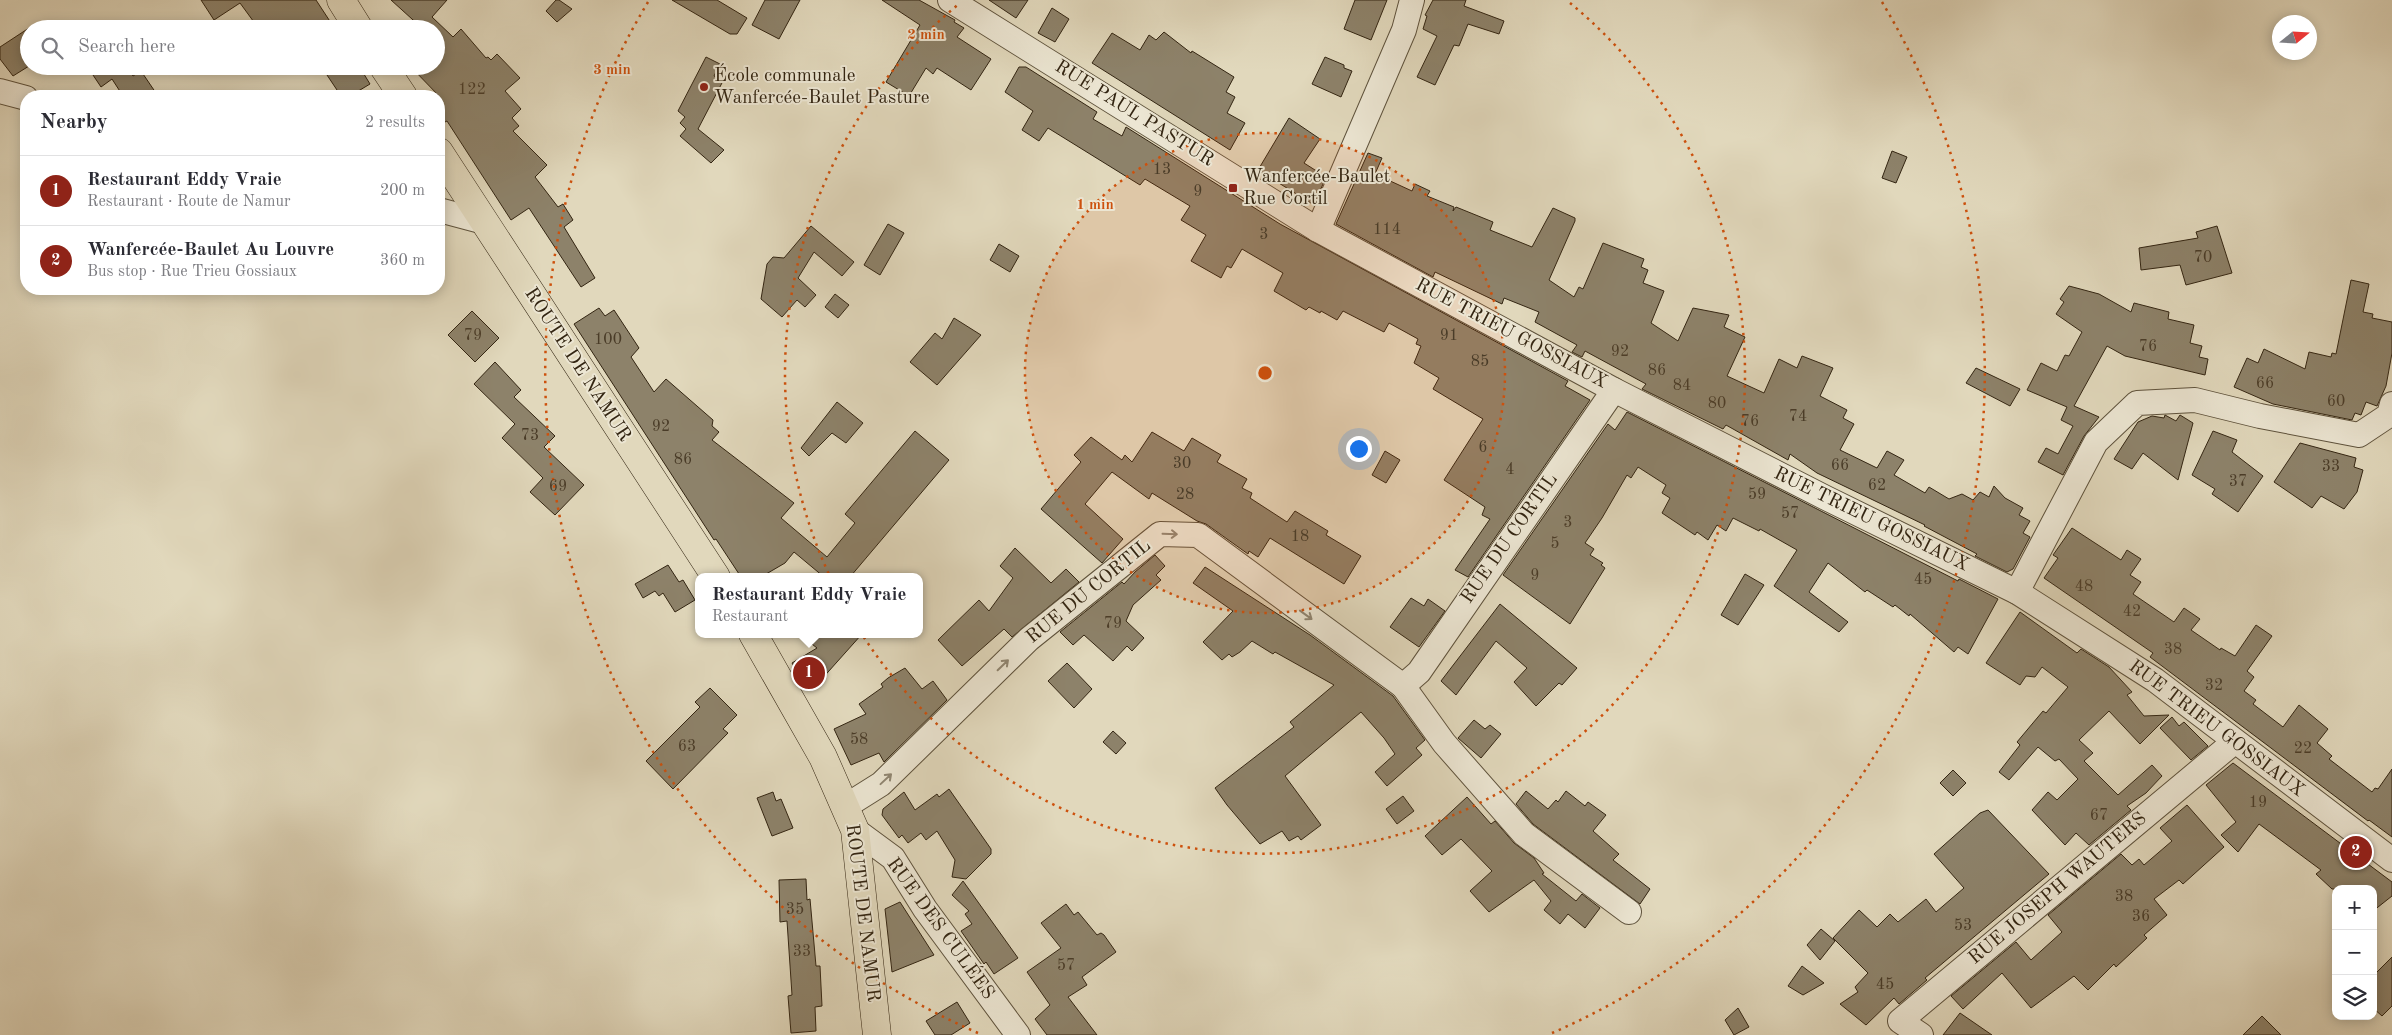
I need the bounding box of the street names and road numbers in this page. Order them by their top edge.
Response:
street label: RUE PAUL PASTUR [1051,57,1217,171]
street label: RUE TRIEU GOSSIAUX [1412,275,1610,393]
street label: ROUTE DE NAMUR [520,285,634,445]
street label: RUE TRIEU GOSSIAUX [1771,465,1971,575]
street label: RUE DU CORTIL [1458,471,1562,607]
street label: RUE DU CORTIL [1023,536,1155,648]
street label: RUE TRIEU GOSSIAUX [2125,657,2307,801]
street label: RUE JOSEPH WAUTERS [1966,809,2150,969]
street label: ROUTE DE NAMUR [842,823,882,1003]
street label: RUE DES CULÉES [883,853,1001,1003]

